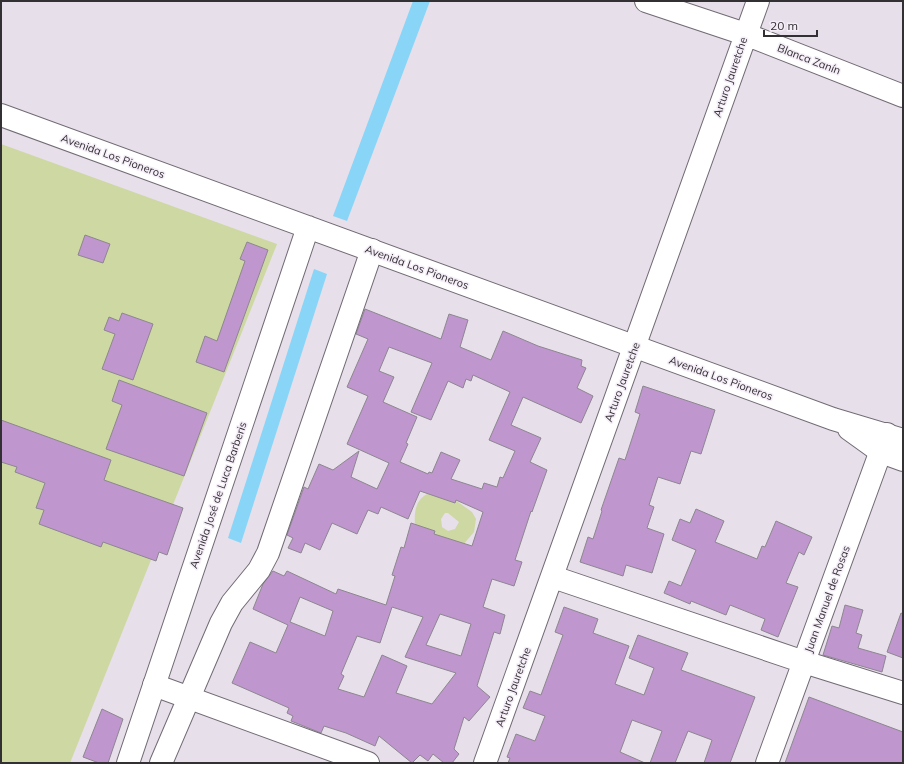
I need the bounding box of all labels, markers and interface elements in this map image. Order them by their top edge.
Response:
scale bar [764,12,817,38]
text: 20 m [770,18,798,33]
street label: Arturo Jauretche [710,35,750,119]
street label: Blanca Zanín [775,41,843,77]
street label: Avenida Los Pioneros [59,131,167,181]
street label: Avenida Los Pioneros [363,242,471,292]
street label: Arturo Jauretche [601,340,643,424]
street label: Avenida Los Pioneros [667,353,775,403]
street label: Avenida José de Luca Barberis [186,420,250,570]
street label: Juan Manuel de Rosas [801,544,853,654]
street label: Arturo Jauretche [492,645,534,729]

